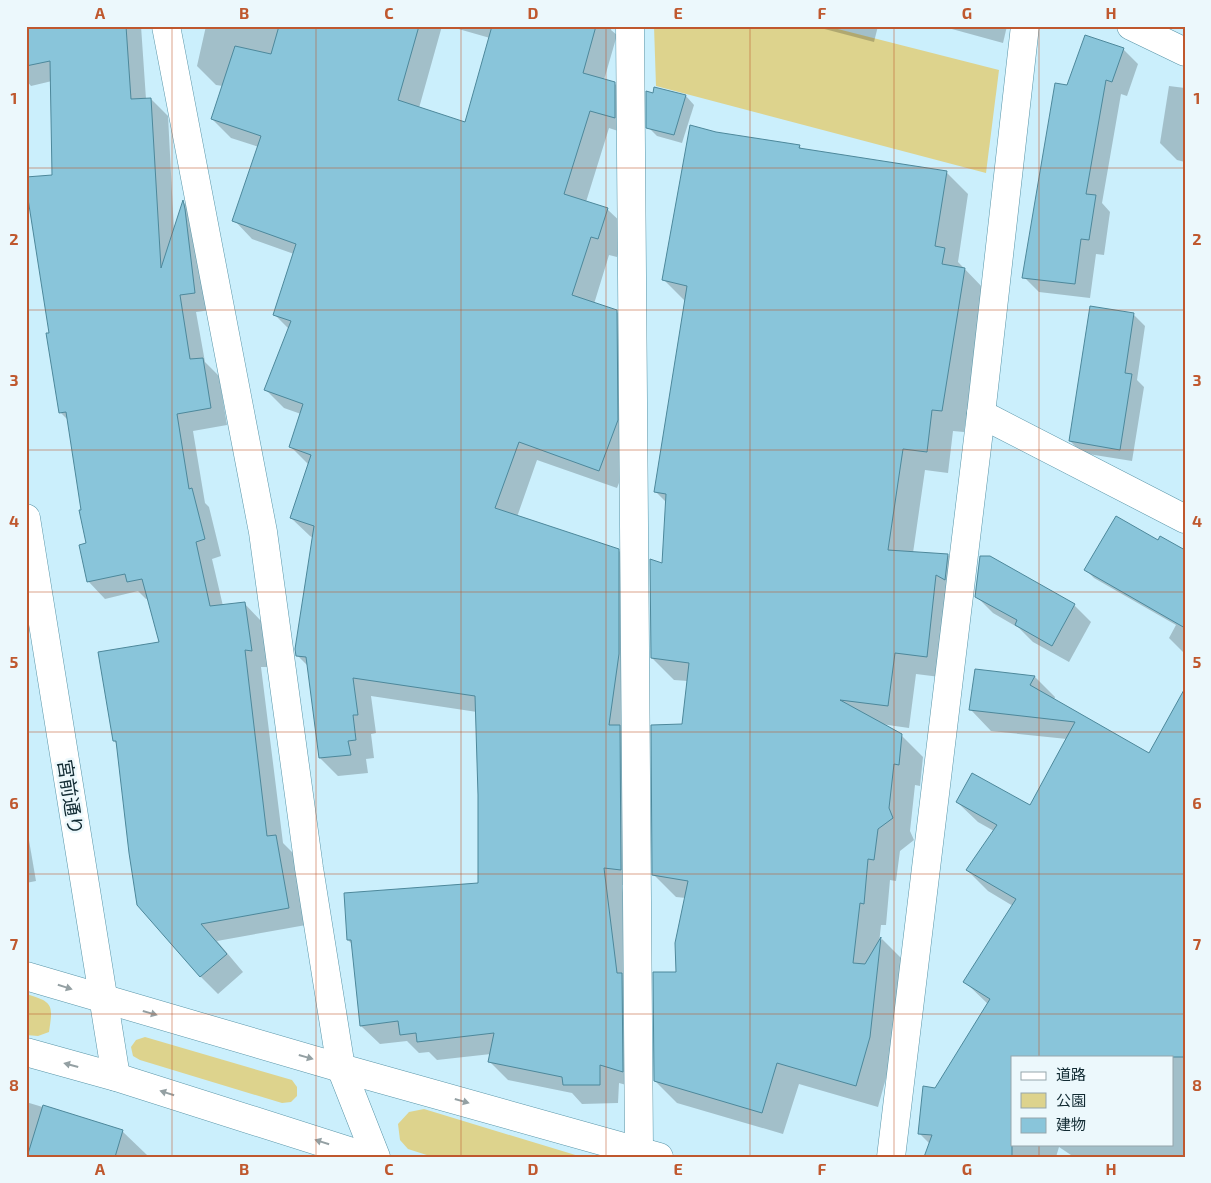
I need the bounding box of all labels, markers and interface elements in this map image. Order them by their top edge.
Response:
text: A [95,3,106,22]
text: B [239,3,249,22]
text: C [384,3,394,22]
text: D [528,3,539,22]
text: E [673,3,683,22]
text: F [818,3,827,22]
text: G [962,3,972,22]
text: H [1105,3,1117,22]
text: 1 [11,88,17,107]
text: 1 [1194,88,1200,107]
text: 2 [9,229,19,248]
text: 2 [1192,229,1202,248]
text: 3 [9,370,19,389]
text: 3 [1192,370,1202,389]
text: 4 [9,511,19,530]
text: 4 [1192,511,1202,530]
text: 5 [10,652,19,671]
text: 5 [1193,652,1202,671]
street label: 宮前通り [54,758,88,836]
text: 6 [9,793,19,812]
text: 6 [1192,793,1202,812]
text: 7 [10,934,19,953]
text: 7 [1193,934,1202,953]
one-way arrow [57,984,72,992]
one-way arrow [142,1009,157,1017]
one-way arrow [299,1054,314,1062]
legend [1011,1056,1174,1146]
one-way arrow [63,1060,78,1068]
text: 道路 [1056,1065,1086,1083]
text: 8 [9,1075,19,1094]
text: 8 [1192,1075,1202,1094]
one-way arrow [159,1089,174,1096]
text: 公園 [1056,1091,1086,1109]
one-way arrow [455,1098,470,1106]
text: 建物 [1056,1115,1086,1133]
one-way arrow [314,1138,329,1145]
text: A [95,1159,106,1178]
text: B [239,1159,249,1178]
text: C [384,1159,394,1178]
text: D [528,1159,539,1178]
text: E [673,1159,683,1178]
text: F [818,1159,827,1178]
text: G [962,1159,972,1178]
text: H [1105,1159,1117,1178]

